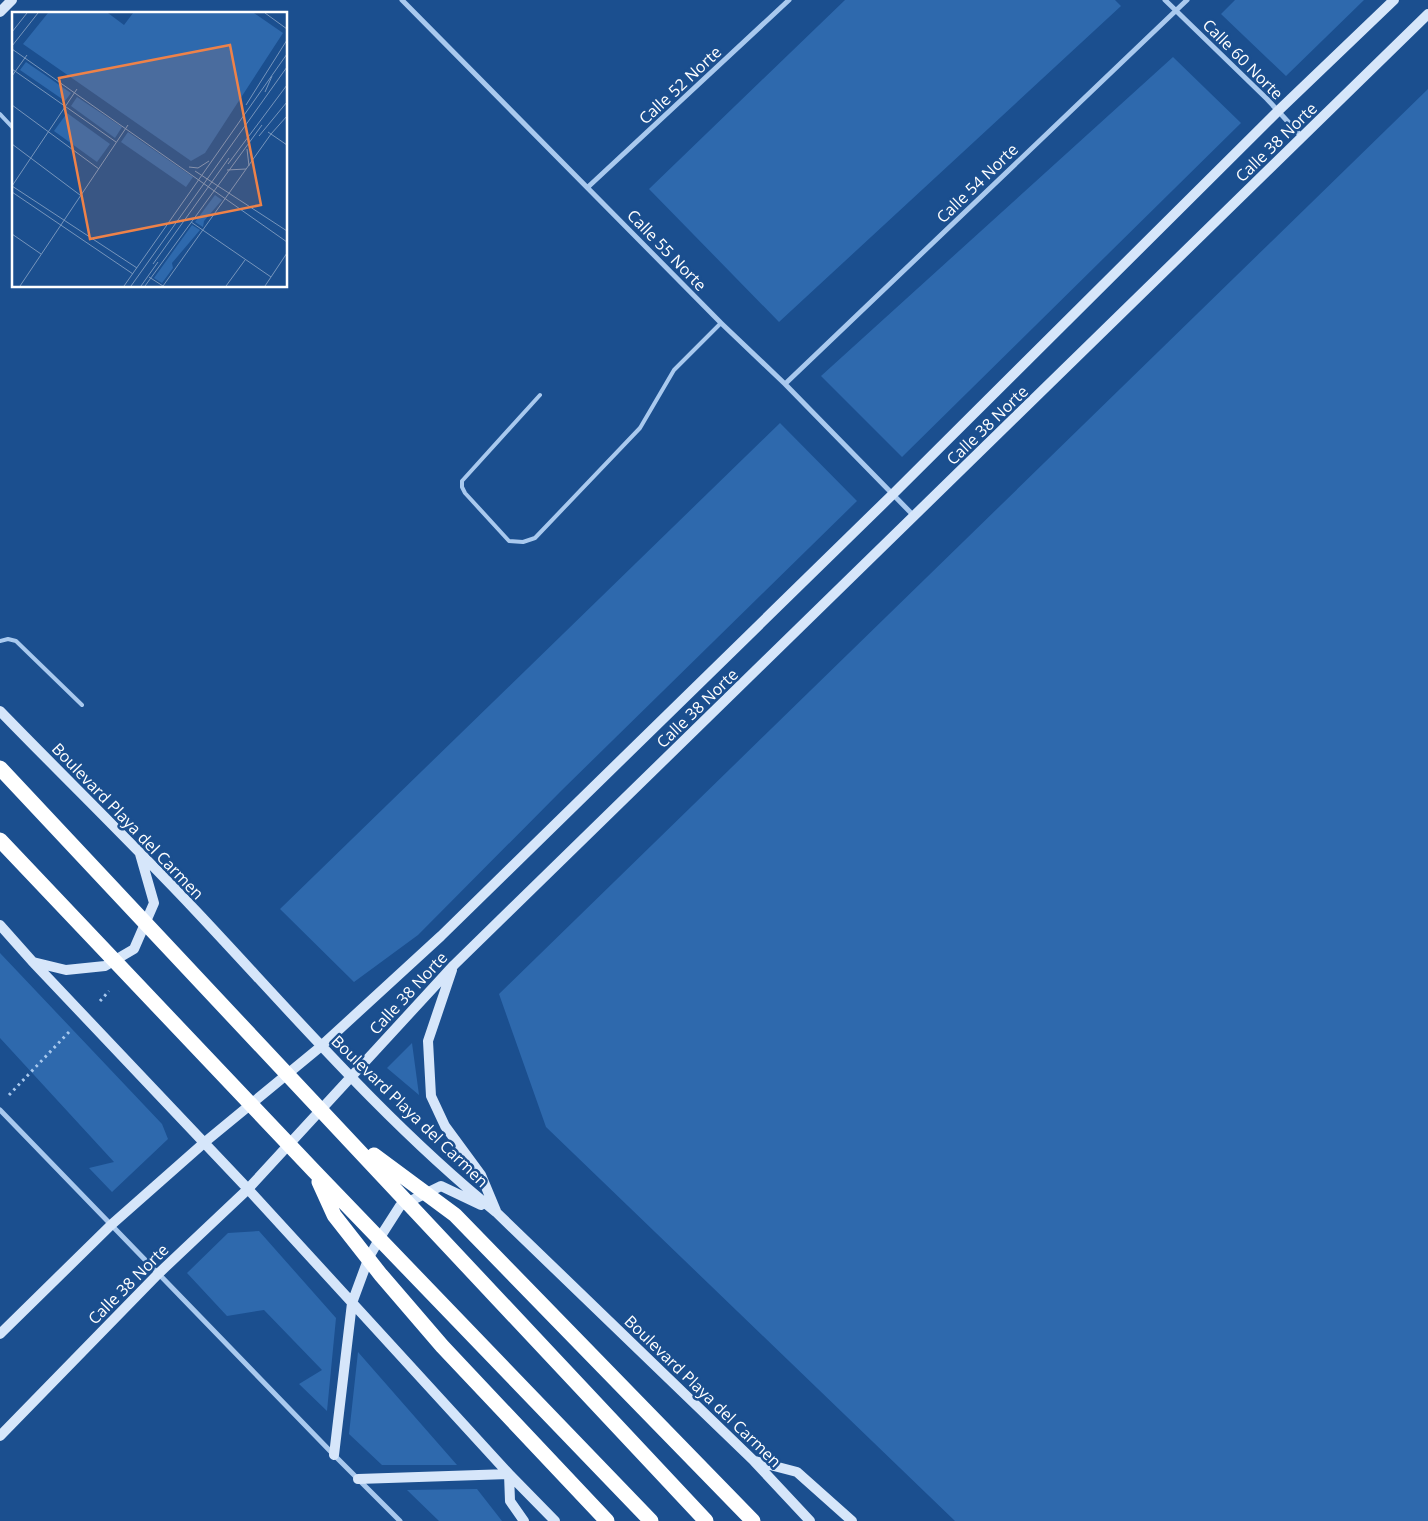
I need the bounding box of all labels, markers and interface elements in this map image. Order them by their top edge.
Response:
inset map [12,12,288,288]
street label: Calle 60 Norte [1198,14,1288,104]
street label: Calle 52 Norte [634,41,726,129]
street label: Calle 38 Norte [1230,97,1322,187]
street label: Calle 54 Norte [931,138,1023,228]
street label: Calle 55 Norte [622,204,712,296]
street label: Calle 38 Norte [941,380,1033,470]
street label: Calle 38 Norte [651,663,743,753]
street label: Boulevard Playa del Carmen [47,738,209,904]
street label: Calle 38 Norte [364,947,452,1039]
street label: Boulevard Playa del Carmen [327,1030,493,1192]
street label: Calle 38 Norte [83,1239,173,1329]
street label: Boulevard Playa del Carmen [620,1310,786,1472]

